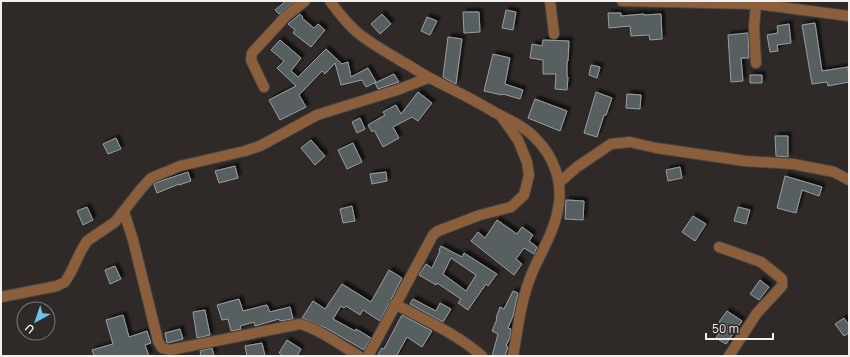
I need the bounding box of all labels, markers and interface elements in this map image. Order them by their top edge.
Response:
north arrow [16,301,56,341]
scale bar [706,315,773,341]
text: 50 m [712,320,739,337]
text: U [21,321,37,337]

